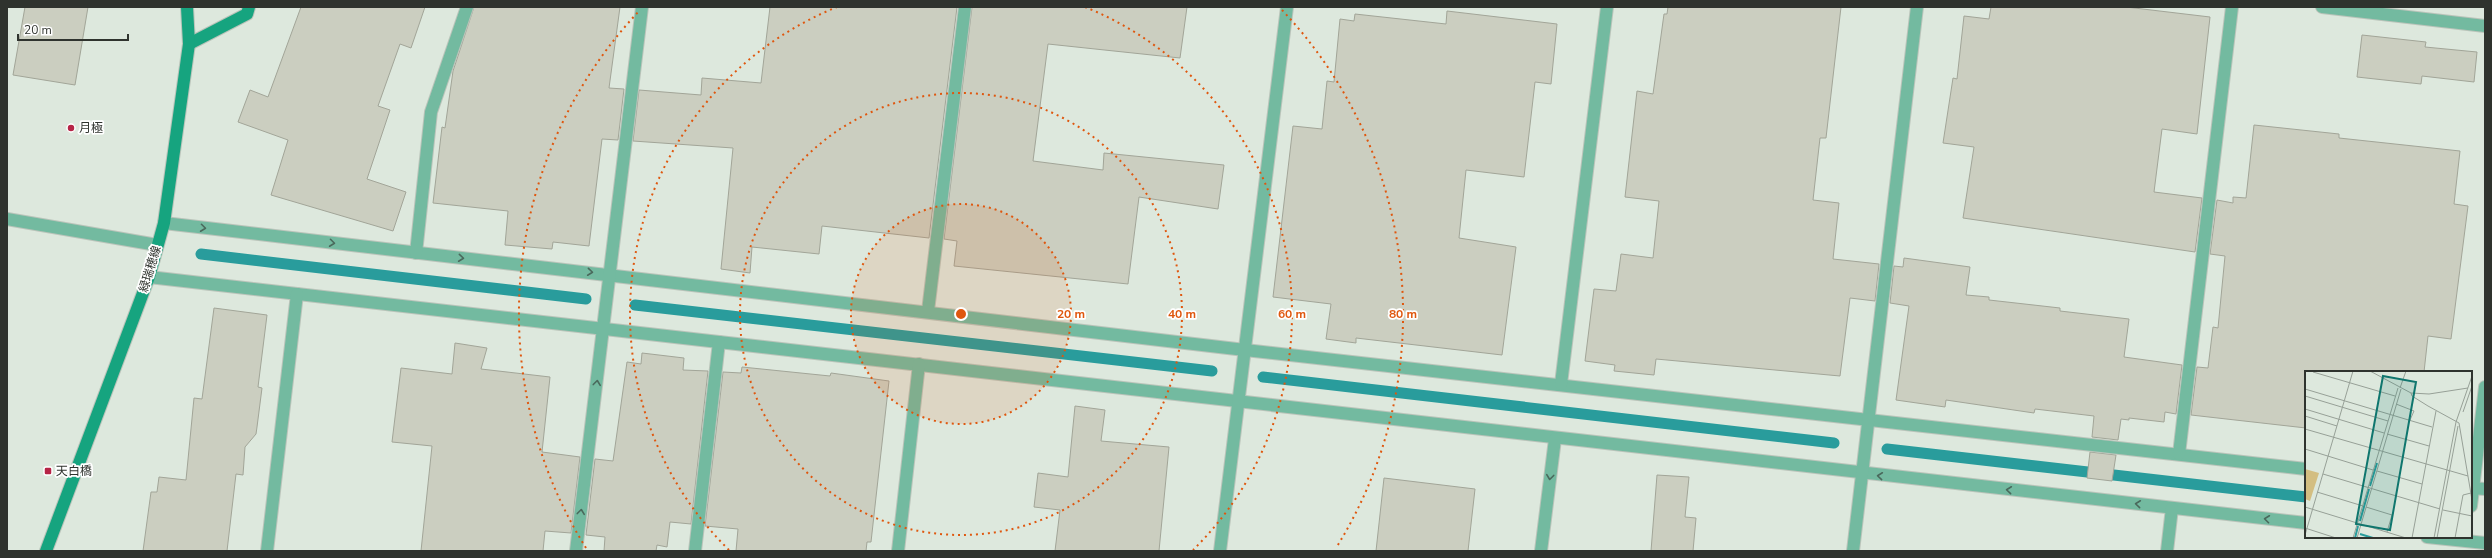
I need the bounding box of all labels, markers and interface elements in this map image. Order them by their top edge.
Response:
scale bar [18,16,128,42]
text: 20 m [24,22,52,38]
place label: 月極 [79,120,103,136]
marker: 月極 [66,123,76,133]
one-way arrow [200,223,206,232]
one-way arrow [329,238,335,247]
street label: 緑瑞穂線 [135,244,165,294]
one-way arrow [458,253,464,262]
one-way arrow [587,268,593,277]
text: 20 m [1057,306,1085,322]
text: 40 m [1168,306,1196,322]
text: 60 m [1278,306,1306,322]
text: 80 m [1389,306,1417,322]
centre of rings [954,307,968,321]
inset map [2305,371,2472,538]
one-way arrow [592,380,601,386]
place label: 天白橋 [56,463,92,479]
marker: 天白橋 [43,466,53,476]
one-way arrow [1877,472,1883,481]
one-way arrow [1546,474,1555,480]
one-way arrow [2006,486,2012,495]
one-way arrow [2135,500,2141,509]
one-way arrow [576,509,585,515]
one-way arrow [2264,514,2270,523]

